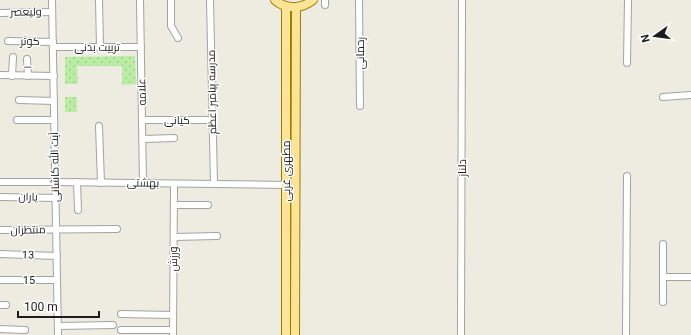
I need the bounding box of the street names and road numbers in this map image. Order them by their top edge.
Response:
street label: ولیعصر [9,5,42,19]
street label: کوثر [19,35,40,48]
street label: رحمانی [354,37,367,69]
street label: تربیت بدنی [74,41,120,54]
street label: مدرسه پیامبر اعظم [205,50,220,134]
street label: ۱ [21,65,35,69]
street label: علامه [135,78,149,106]
street label: کیانی [164,114,190,127]
street label: آیت الله کاشانی [46,132,62,202]
street label: مطهری غربی [280,141,293,201]
street label: دلناز [456,159,469,178]
street label: بهشتی [127,176,159,190]
street label: یاران [18,190,38,204]
street label: منتظران [10,223,46,237]
street label: ورزش [167,246,180,272]
street label: 13 [22,248,34,262]
street label: 15 [23,274,35,287]

